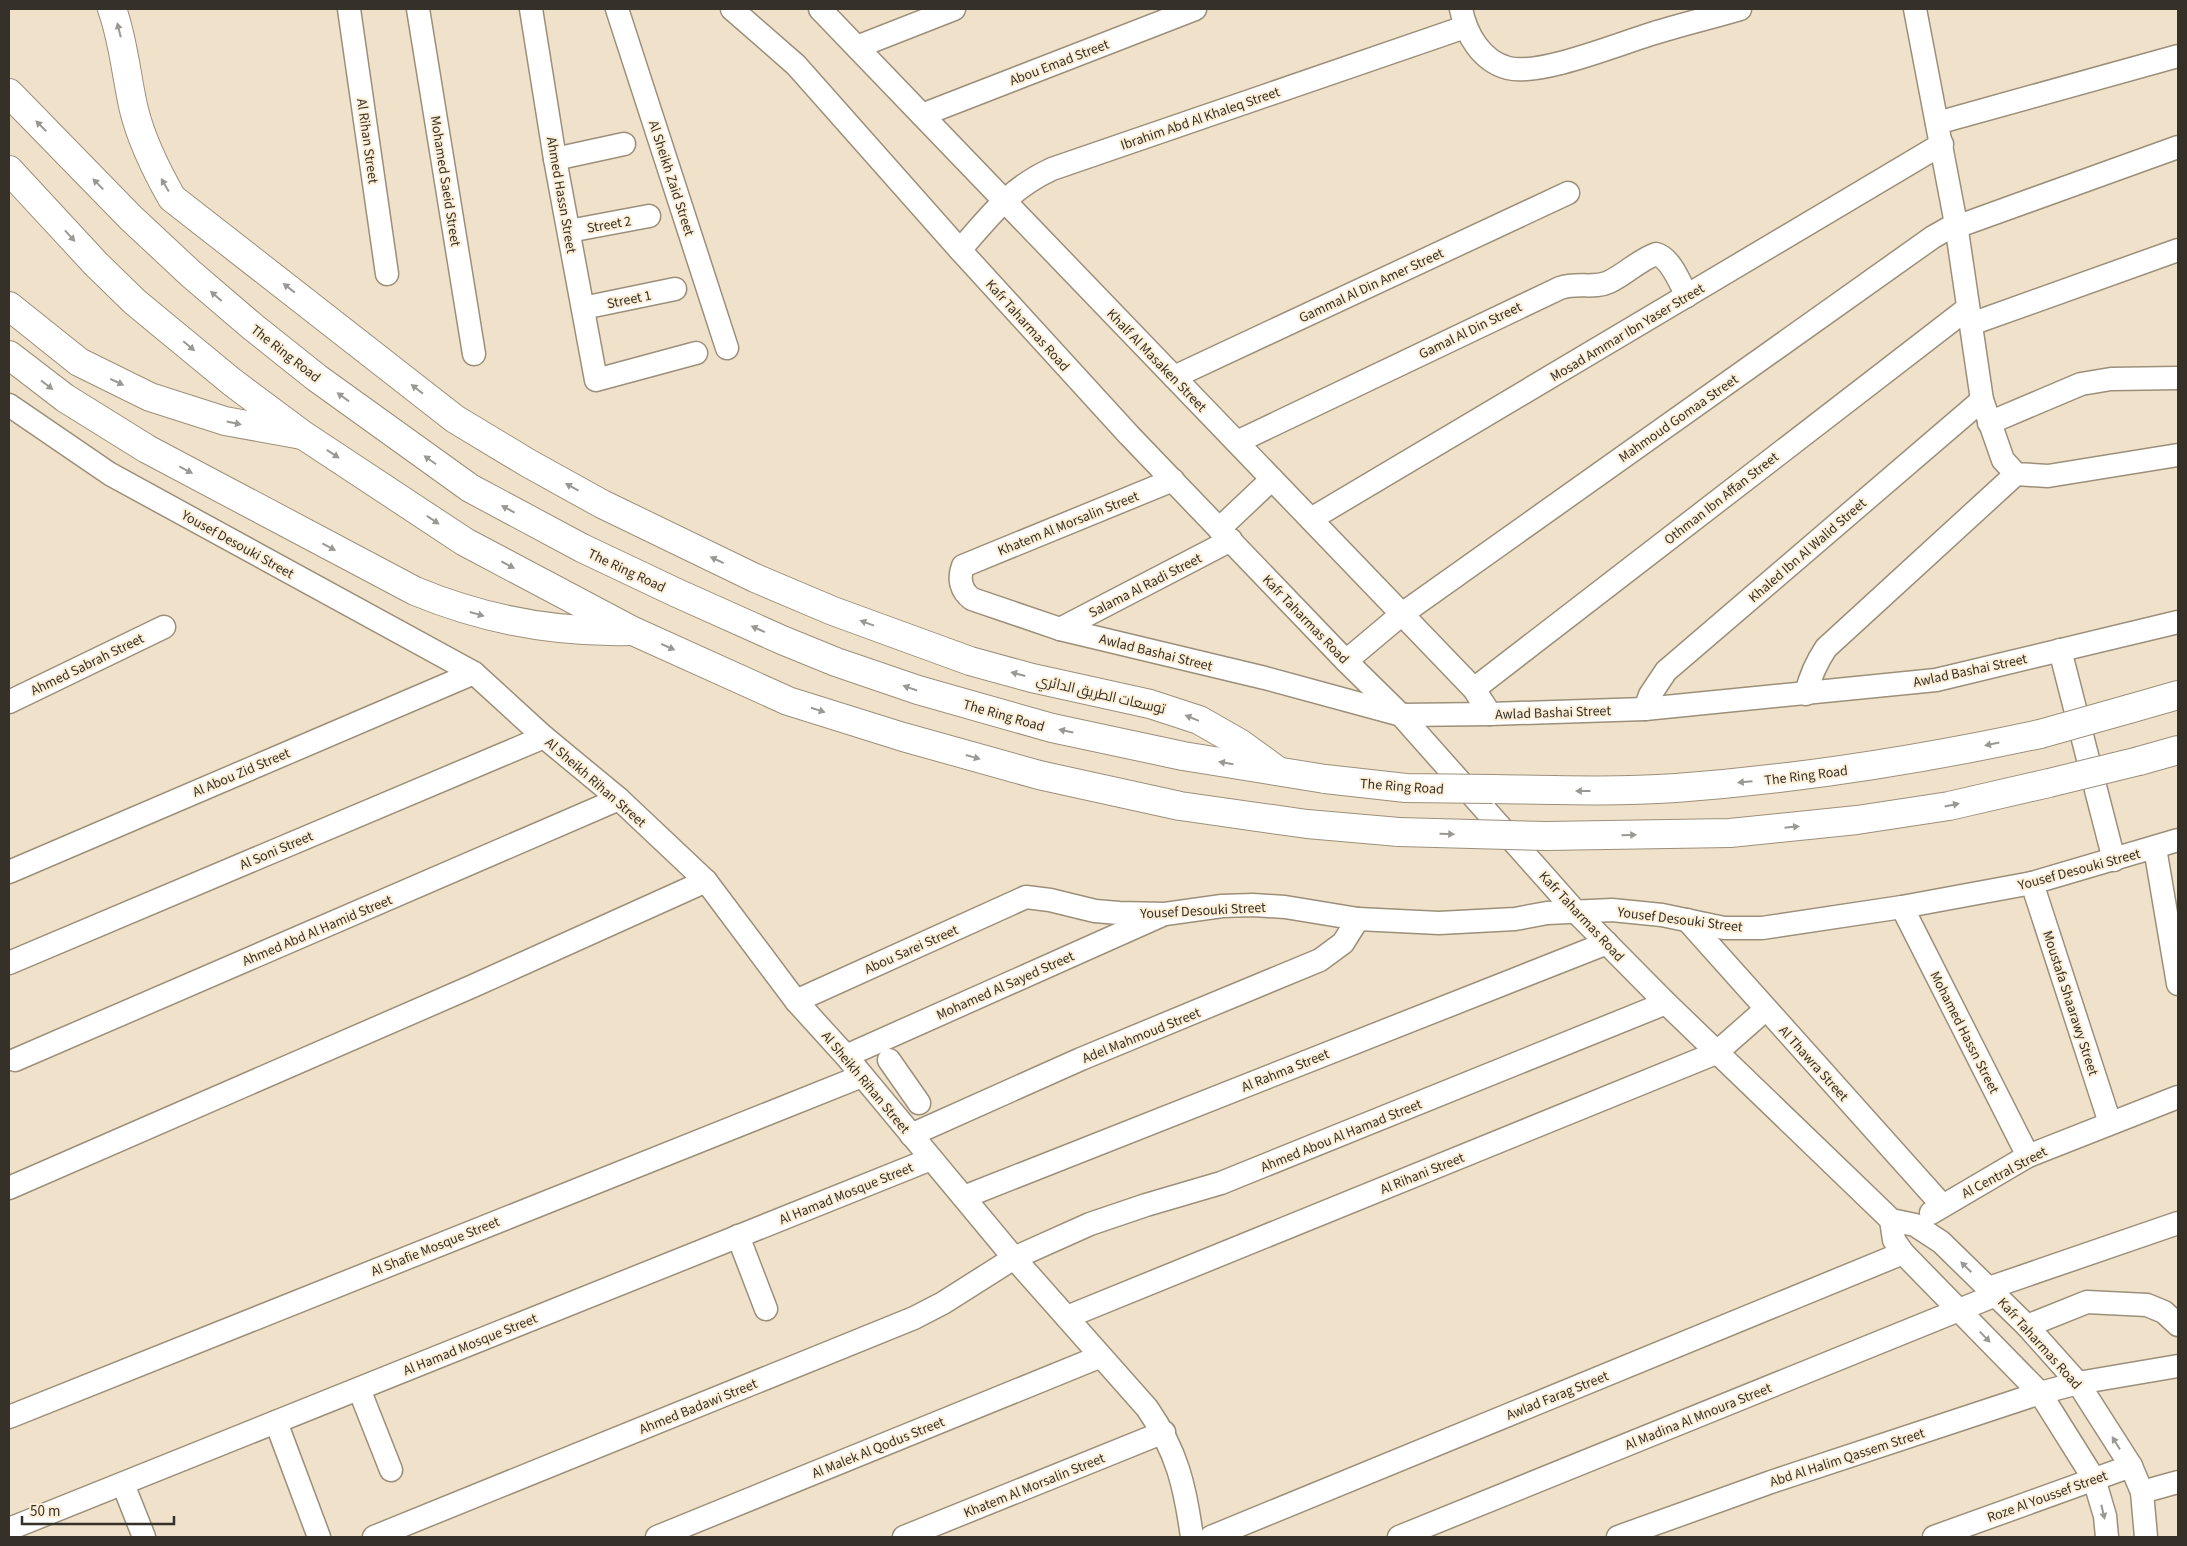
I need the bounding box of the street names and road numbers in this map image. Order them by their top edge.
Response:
street label: Abou Emad Street [1007,35,1112,91]
street label: Ibrahim Abd Al Khaleq Street [1118,82,1283,156]
street label: Al Rihan Street [351,97,383,185]
street label: Mohamed Saeid Street [425,114,465,248]
street label: Al Sheikh Zaid Street [643,118,699,239]
street label: Ahmed Hassn Street [541,135,581,255]
street label: Street 2 [585,211,633,239]
street label: Gammal Al Din Amer Street [1296,243,1447,328]
street label: Kafr Taharmas Road [981,275,1074,376]
street label: Mosad Ammar Ibn Yaser Street [1547,279,1709,387]
street label: Street 1 [605,286,653,314]
street label: Gamal Al Din Street [1416,297,1526,365]
street label: Khalf Al Masaken Street [1102,305,1211,417]
street label: The Ring Road [246,320,325,387]
street label: Mahmoud Gomaa Street [1615,370,1743,468]
street label: Othman Ibn Affan Street [1660,447,1783,550]
street label: Khatem Al Morsalin Street [995,486,1142,561]
street label: Khaled Ibn Al Walid Street [1744,494,1871,608]
street label: Yousef Desouki Street [177,505,298,584]
street label: The Ring Road [584,544,669,598]
street label: Salama Al Radi Street [1085,549,1206,623]
street label: Kafr Taharmas Road [1257,571,1353,669]
street label: Ahmed Sabrah Street [27,629,148,701]
street label: Awlad Bashai Street [1097,629,1215,677]
street label: Awlad Bashai Street [1911,649,2029,693]
street label: توسعات الطريق الدائري [1034,670,1168,721]
street label: The Ring Road [961,695,1047,737]
street label: Awlad Bashai Street [1495,701,1612,725]
street label: Al Sheikh Rihan Street [540,733,651,833]
street label: Al Abou Zid Street [190,743,293,802]
street label: The Ring Road [1763,761,1849,791]
street label: The Ring Road [1359,774,1444,800]
street label: Al Soni Street [237,826,316,875]
street label: Yousef Desouki Street [2015,844,2143,896]
street label: Kafr Taharmas Road [1534,867,1629,966]
street label: Ahmed Abd Al Hamid Street [239,890,396,972]
street label: Yousef Desouki Street [1139,898,1267,924]
street label: Yousef Desouki Street [1615,902,1744,938]
street label: Abou Sarei Street [861,920,962,980]
street label: Moustafa Shaarawy Street [2037,928,2103,1079]
street label: Mohamed Al Sayed Street [933,946,1078,1025]
street label: Mohamed Hassn Street [1925,968,2004,1097]
street label: Adel Mahmoud Street [1079,1003,1204,1069]
street label: Al Thawra Street [1774,1021,1853,1106]
street label: Al Sheikh Rihan Street [816,1027,914,1138]
street label: Al Rahma Street [1238,1044,1333,1098]
street label: Ahmed Abou Al Hamad Street [1258,1094,1425,1177]
street label: Al Central Street [1958,1142,2051,1204]
street label: Al Rihani Street [1377,1148,1468,1200]
street label: Al Hamad Mosque Street [776,1158,917,1230]
street label: Al Shafie Mosque Street [368,1212,503,1282]
street label: Kafr Taharmas Road [1993,1293,2086,1394]
street label: Al Hamad Mosque Street [400,1309,541,1381]
street label: Awlad Farag Street [1503,1366,1612,1426]
street label: Ahmed Badawi Street [636,1374,761,1440]
street label: Al Madina Al Mnoura Street [1622,1378,1775,1455]
street label: Al Malek Al Qodus Street [809,1412,948,1484]
street label: Abd Al Halim Qassem Street [1767,1423,1928,1492]
street label: Khatem Al Morsalin Street [961,1448,1108,1523]
street label: Roze Al Youssef Street [1984,1466,2111,1528]

